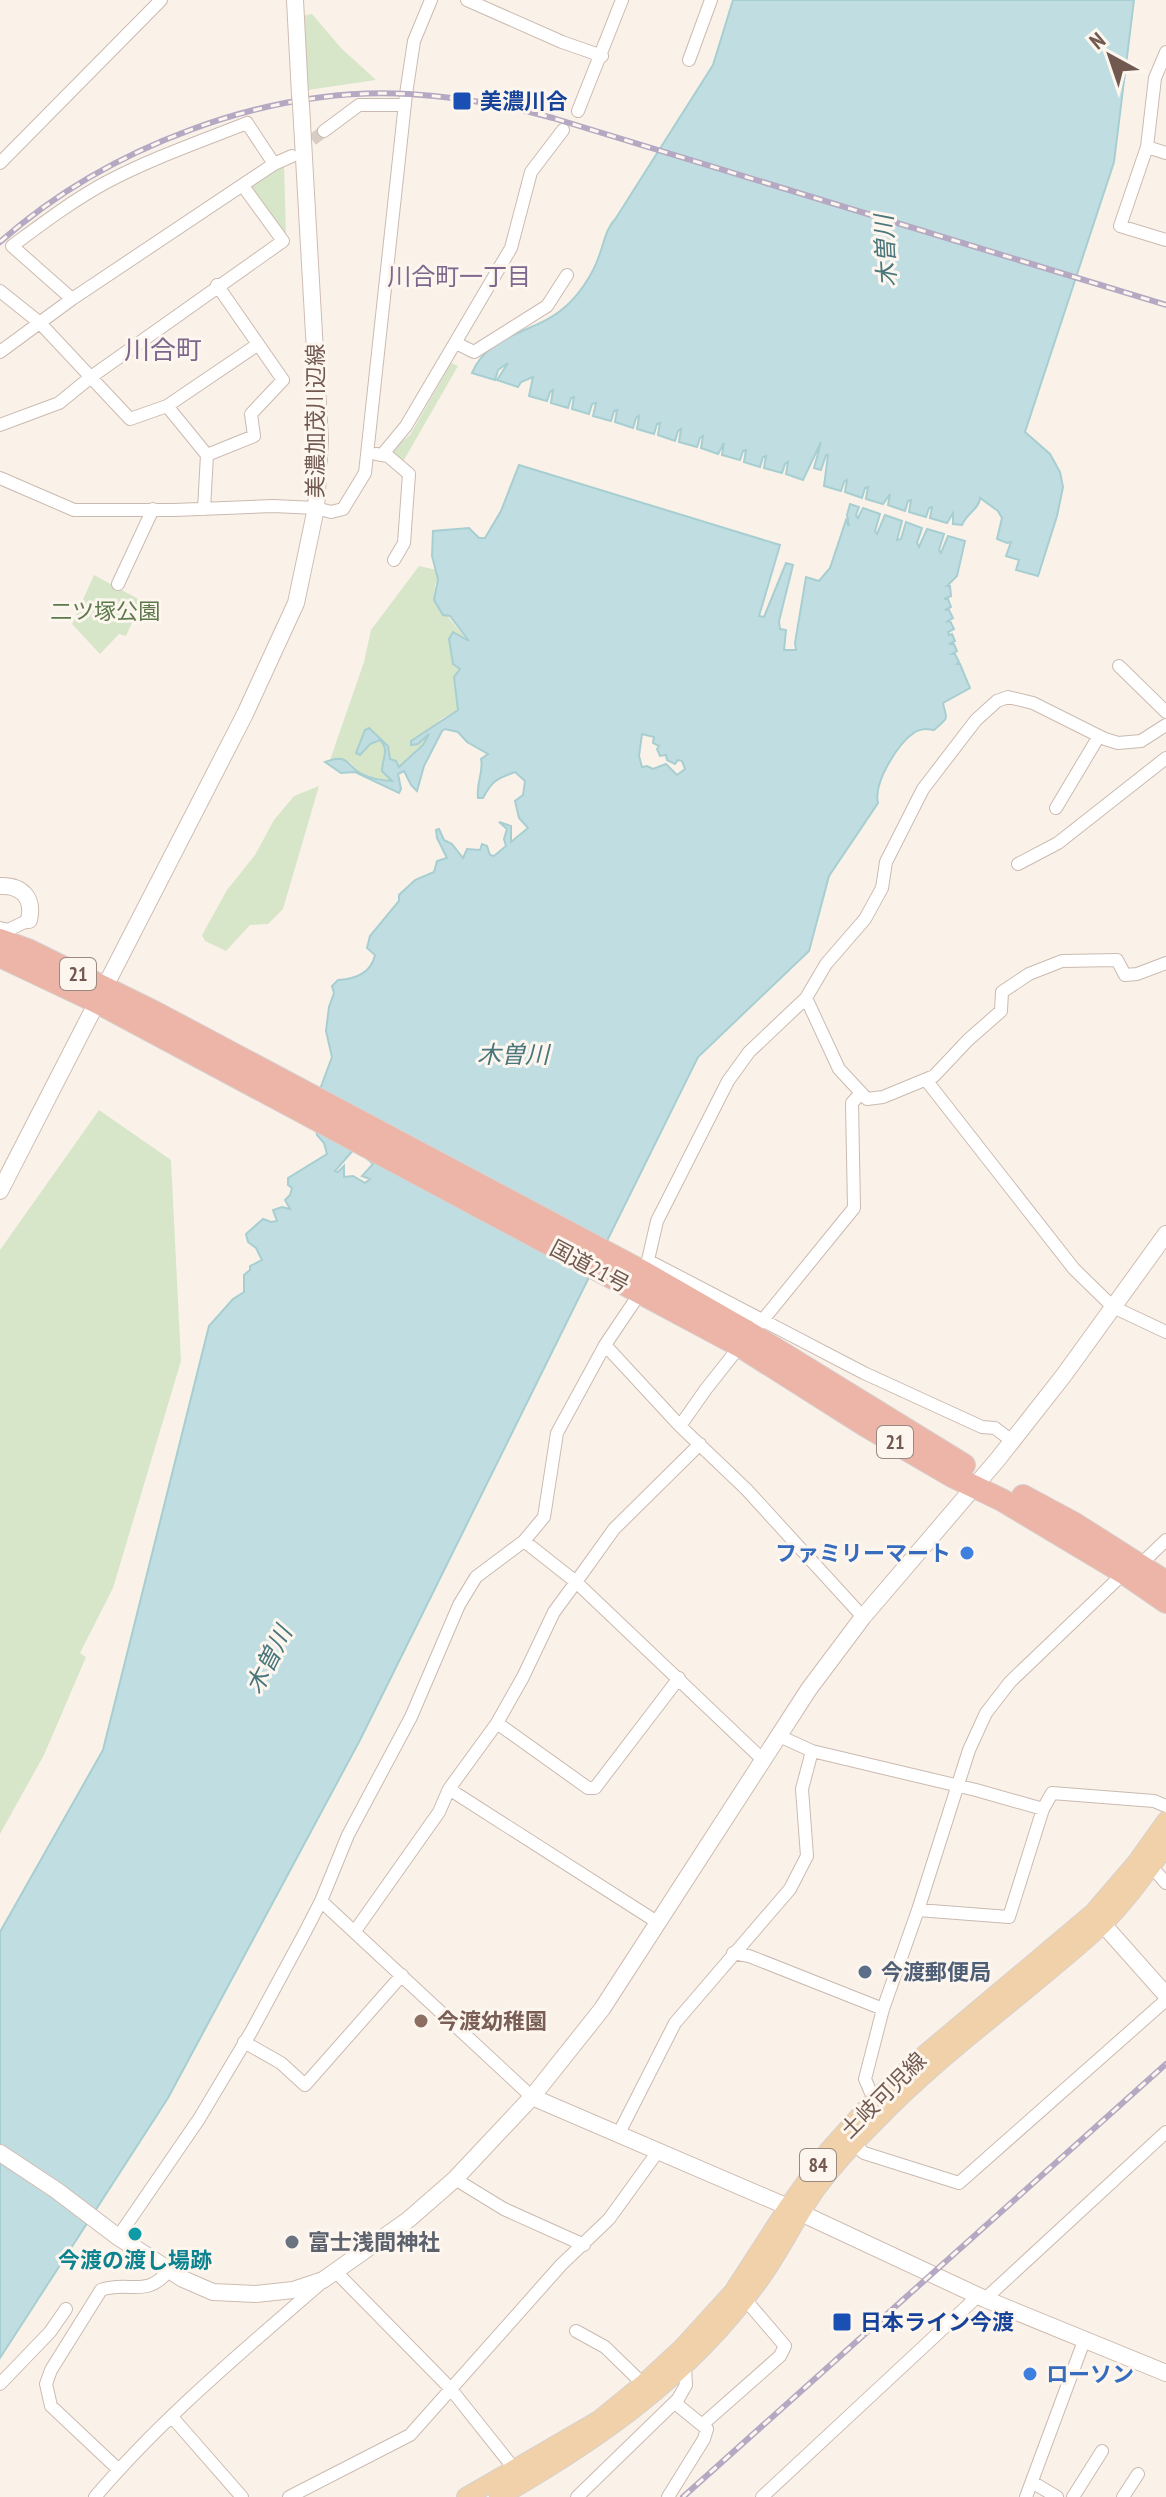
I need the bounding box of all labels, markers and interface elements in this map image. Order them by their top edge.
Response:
north arrow [1070,16,1150,96]
text: N [1084,26,1111,55]
place label: 美濃川合 [480,87,568,115]
marker: 美濃川合 [451,90,473,112]
water label: 木曽川 [868,211,903,288]
district label: 川合町一丁目 [387,261,531,292]
district label: 川合町 [124,333,202,366]
street label: 美濃加茂川辺線 [301,344,329,498]
park label: 二ツ塚公園 [50,597,160,625]
road number: 21 [60,958,96,990]
water label: 木曽川 [477,1039,552,1070]
street label: 国道21号 [546,1233,634,1299]
road number: 21 [877,1426,913,1458]
place label: ファミリーマート [775,1539,951,1567]
marker: ファミリーマート [958,1544,976,1562]
water label: 木曽川 [238,1618,300,1699]
place label: 今渡郵便局 [881,1958,991,1986]
marker: 今渡郵便局 [856,1963,874,1981]
place label: 今渡幼稚園 [437,2007,547,2035]
marker: 今渡幼稚園 [412,2012,430,2030]
street label: 土岐可児線 [834,2046,932,2144]
road number: 84 [800,2149,836,2181]
marker: 今渡の渡し場跡 [126,2225,144,2243]
place label: 富士浅間神社 [308,2228,440,2256]
marker: 富士浅間神社 [283,2233,301,2251]
place label: 今渡の渡し場跡 [58,2246,212,2274]
place label: 日本ライン今渡 [860,2308,1014,2336]
marker: 日本ライン今渡 [831,2311,853,2333]
place label: ローソン [1046,2360,1134,2388]
marker: ローソン [1021,2365,1039,2383]

